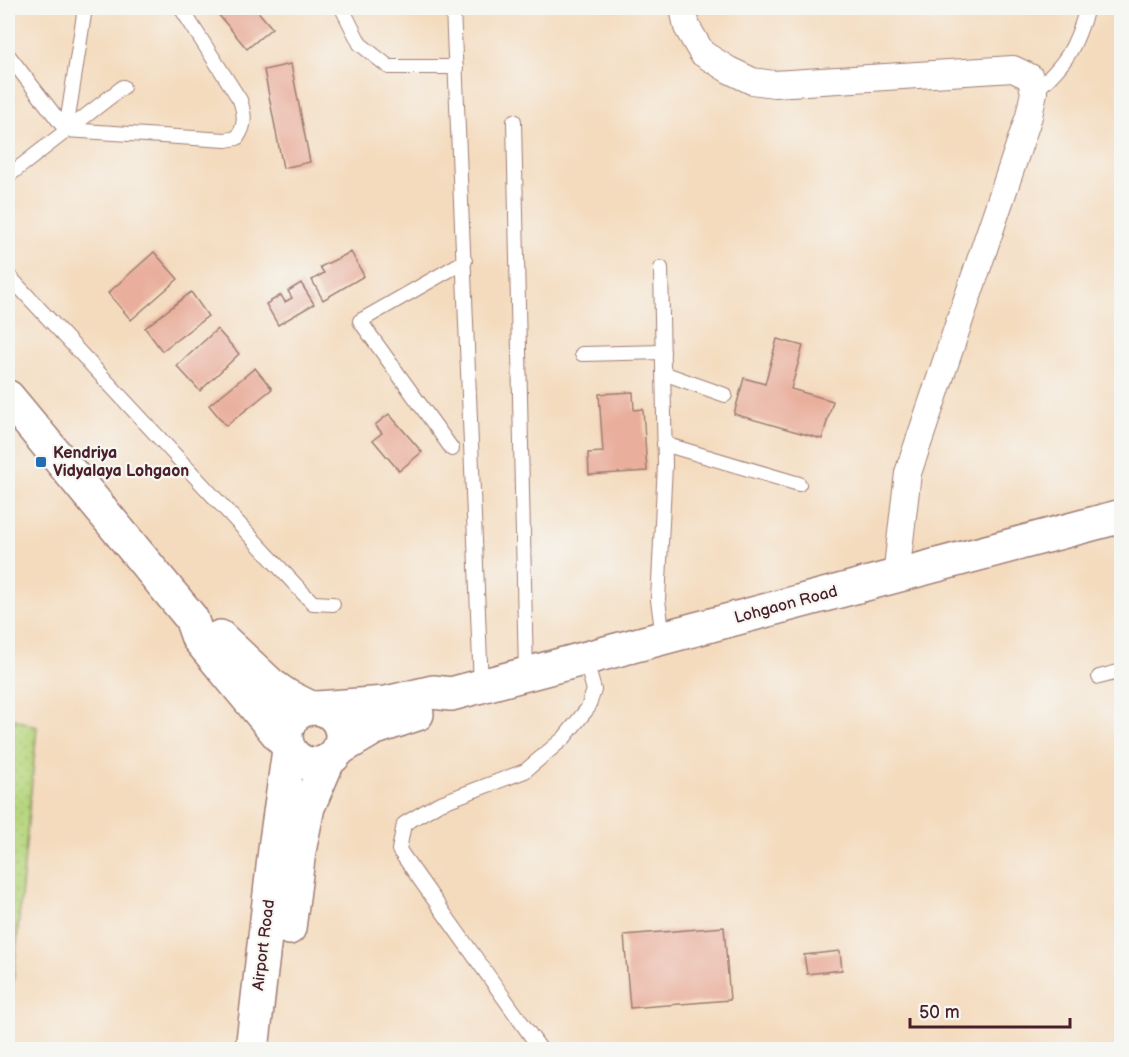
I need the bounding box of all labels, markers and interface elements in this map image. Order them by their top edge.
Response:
place label: Kendriya Vidyalaya Lohgaon [53,444,189,481]
marker: Kendriya Vidyalaya Lohgaon [34,455,48,469]
street label: Lohgaon Road [732,582,840,628]
street label: Airport Road [249,898,279,992]
scale bar [910,991,1070,1029]
text: 50 m [919,1002,960,1023]

